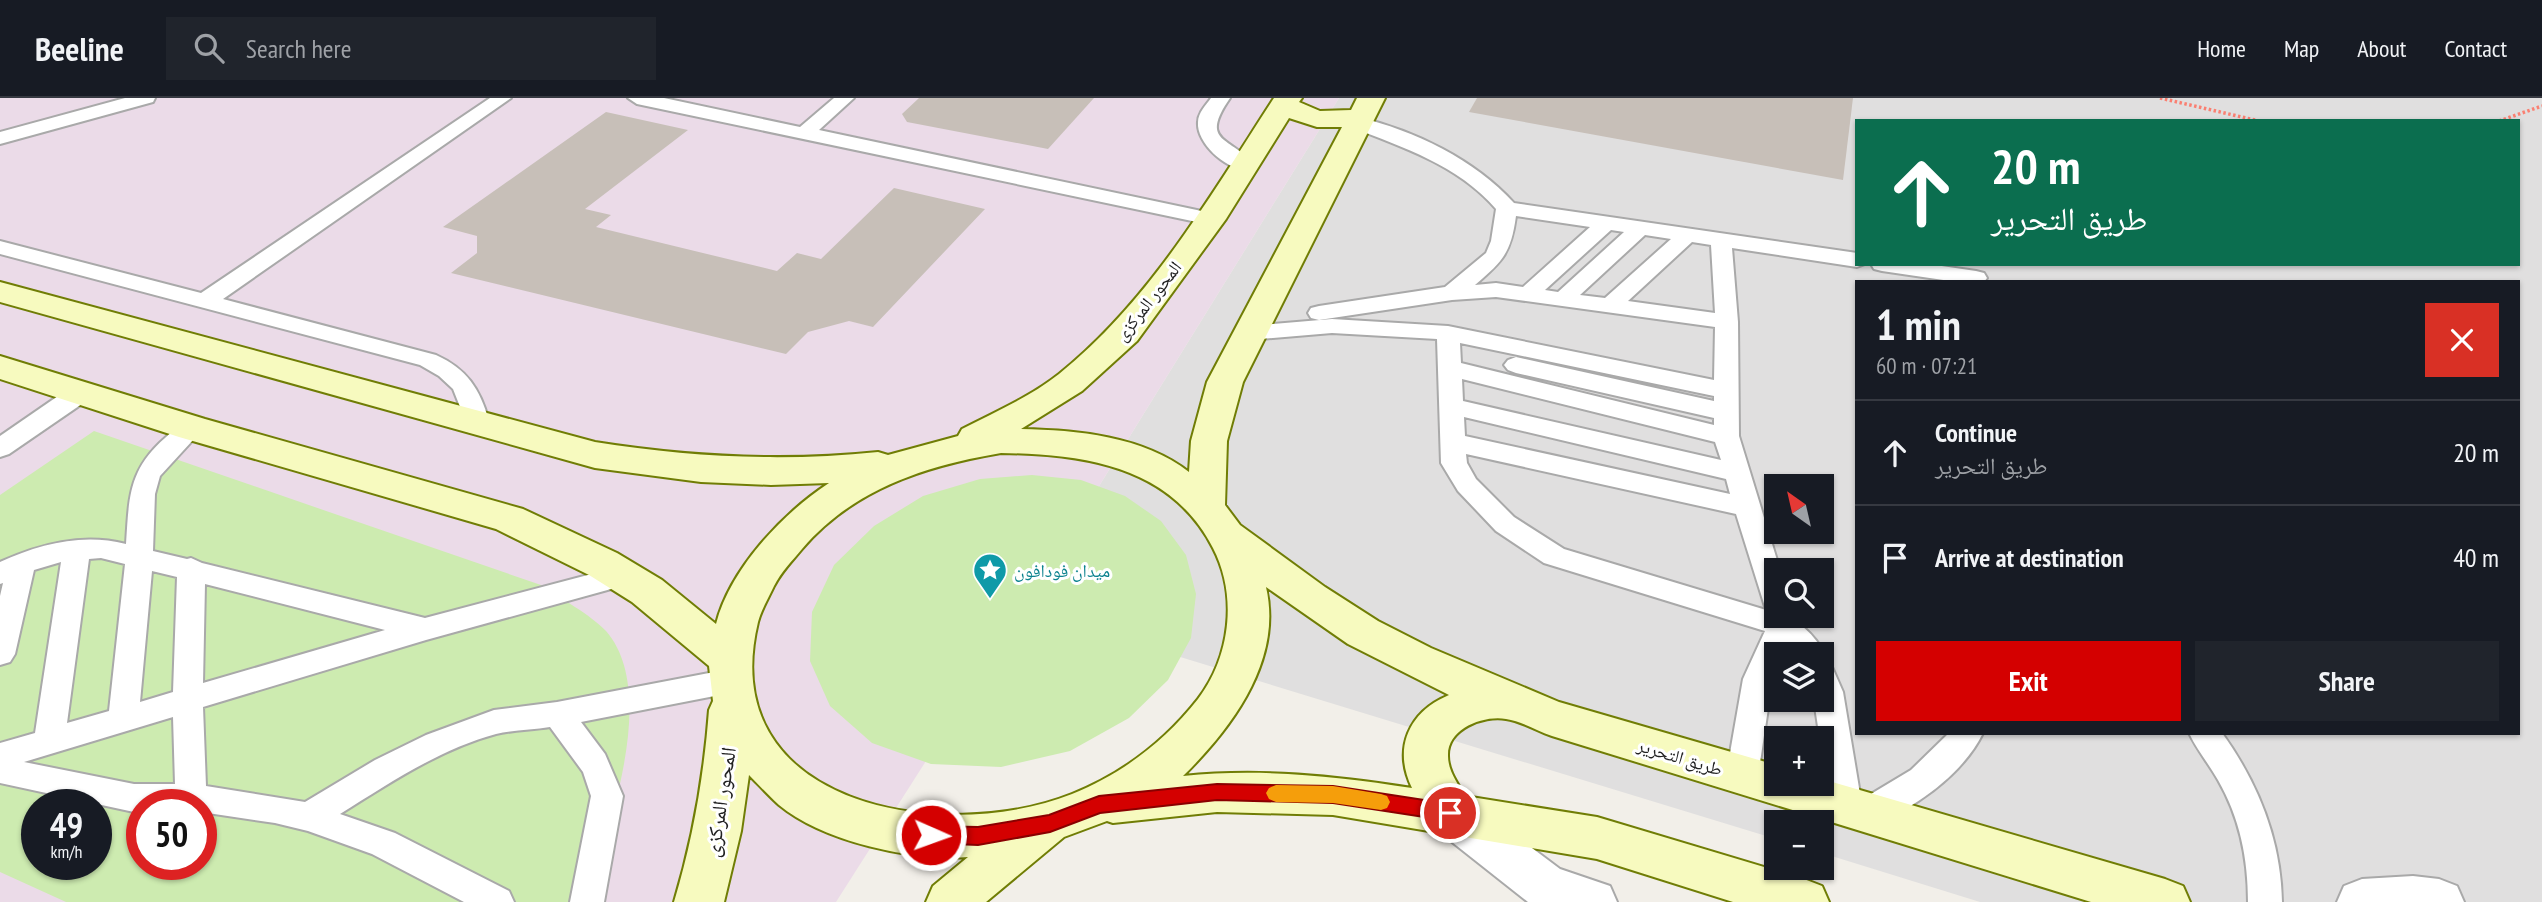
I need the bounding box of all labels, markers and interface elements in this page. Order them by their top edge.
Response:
search box [166,17,656,80]
text: Beeline [35,27,124,70]
icon: search [190,29,228,67]
text: Search here [246,32,351,65]
text: Home [2197,33,2246,64]
text: Map [2284,33,2319,64]
text: About [2357,33,2406,64]
text: Contact [2444,33,2507,64]
text: 20 m [1991,134,2080,198]
icon: ahead [1876,147,1967,238]
text: طريق التحرير [1991,197,2147,239]
street label: المحور المركزى [1110,256,1186,346]
text: 1 min [1876,297,1961,352]
button: close [2425,303,2499,377]
text: 60 m · 07:21 [1876,351,1977,380]
text: Continue [1935,416,2017,449]
icon: ahead [1876,434,1914,472]
text: 20 m [2453,436,2499,469]
text: طريق التحرير [1935,451,2047,480]
north arrow [1764,474,1834,544]
map controls [1764,474,1834,880]
icon: arrive [1876,539,1914,577]
text: Arrive at destination [1935,541,2124,574]
text: 40 m [2453,541,2499,574]
place icon: ميدان فودافون [971,551,1009,600]
button: search [1764,558,1834,628]
place label: ميدان فودافون [1014,559,1110,582]
button: Exit [1876,641,2181,721]
button: Share [2195,641,2499,721]
button: layers [1764,642,1834,712]
button: + [1764,726,1834,796]
street label: طريق التحرير [1634,733,1725,781]
street label: المحور المركزى [698,745,742,859]
pin [1420,783,1480,843]
speed limit sign: 50 [126,789,217,880]
icon: arrive [1431,794,1469,832]
position arrow [894,798,968,872]
text: 49 [50,802,83,848]
button: − [1764,810,1834,880]
text: km/h [51,840,82,863]

